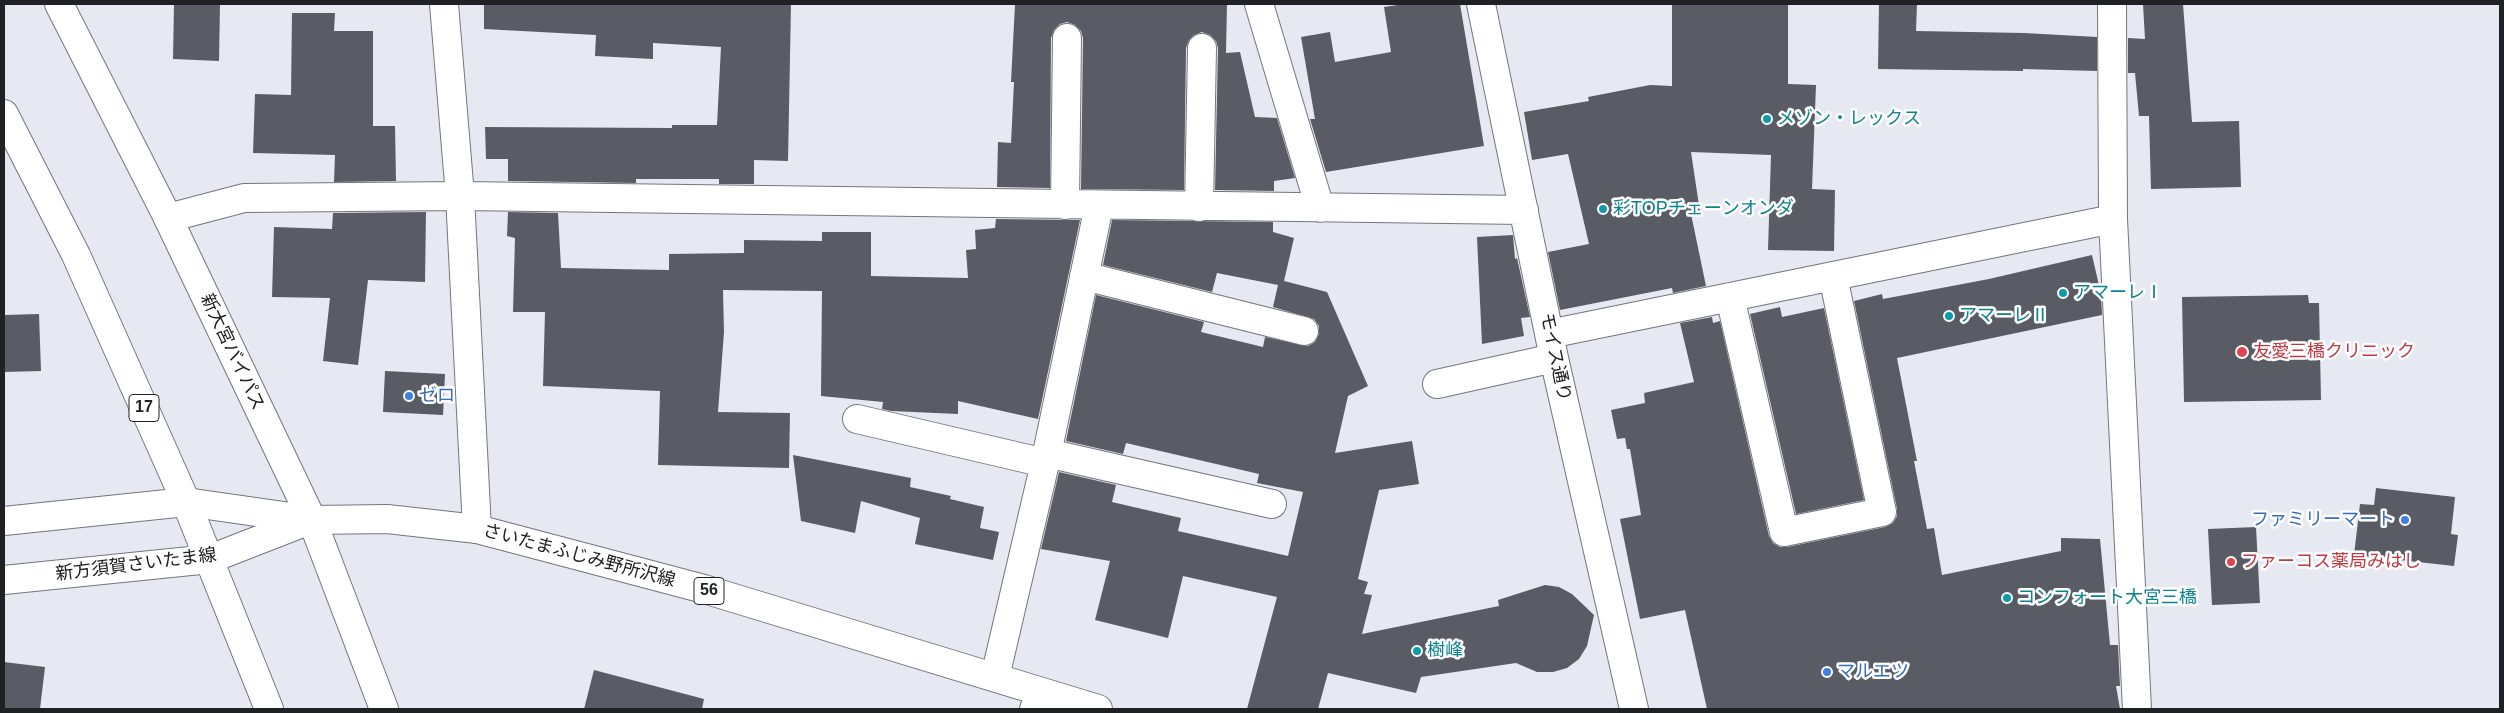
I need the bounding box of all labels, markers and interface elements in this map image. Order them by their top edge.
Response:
place label: メゾン・レックス [1777,108,1921,130]
marker: メゾン・レックス [1761,113,1773,125]
place label: 彩TOPチェーンオンダ [1613,198,1794,220]
marker: 彩TOPチェーンオンダ [1597,203,1609,215]
place label: アマーレⅠ [2073,282,2163,304]
marker: アマーレⅠ [2057,287,2069,299]
street label: 新大宮バイパス [196,290,268,414]
place label: アマーレⅡ [1959,305,2049,327]
marker: アマーレⅡ [1943,310,1955,322]
street label: モイス通り [1535,311,1575,403]
place label: 友愛三橋クリニック [2253,341,2415,363]
marker: 友愛三橋クリニック [2235,345,2249,359]
place label: ゼロ [419,385,455,407]
marker: ゼロ [403,390,415,402]
road number: 17 [129,394,159,422]
place label: ファミリーマート [2251,509,2395,531]
marker: ファミリーマート [2399,514,2411,526]
street label: さいたまふじみ野所沢線 [481,520,677,592]
street label: 新方須賀さいたま線 [54,544,218,586]
place label: ファーコス薬局みはし [2241,551,2421,573]
marker: ファーコス薬局みはし [2225,556,2237,568]
road number: 56 [694,578,724,604]
place label: コンフォート大宮三橋 [2017,587,2197,609]
marker: コンフォート大宮三橋 [2001,592,2013,604]
place label: 樹峰 [1427,640,1463,662]
marker: 樹峰 [1411,645,1423,657]
place label: マルエツ [1837,661,1909,683]
marker: マルエツ [1821,666,1833,678]

